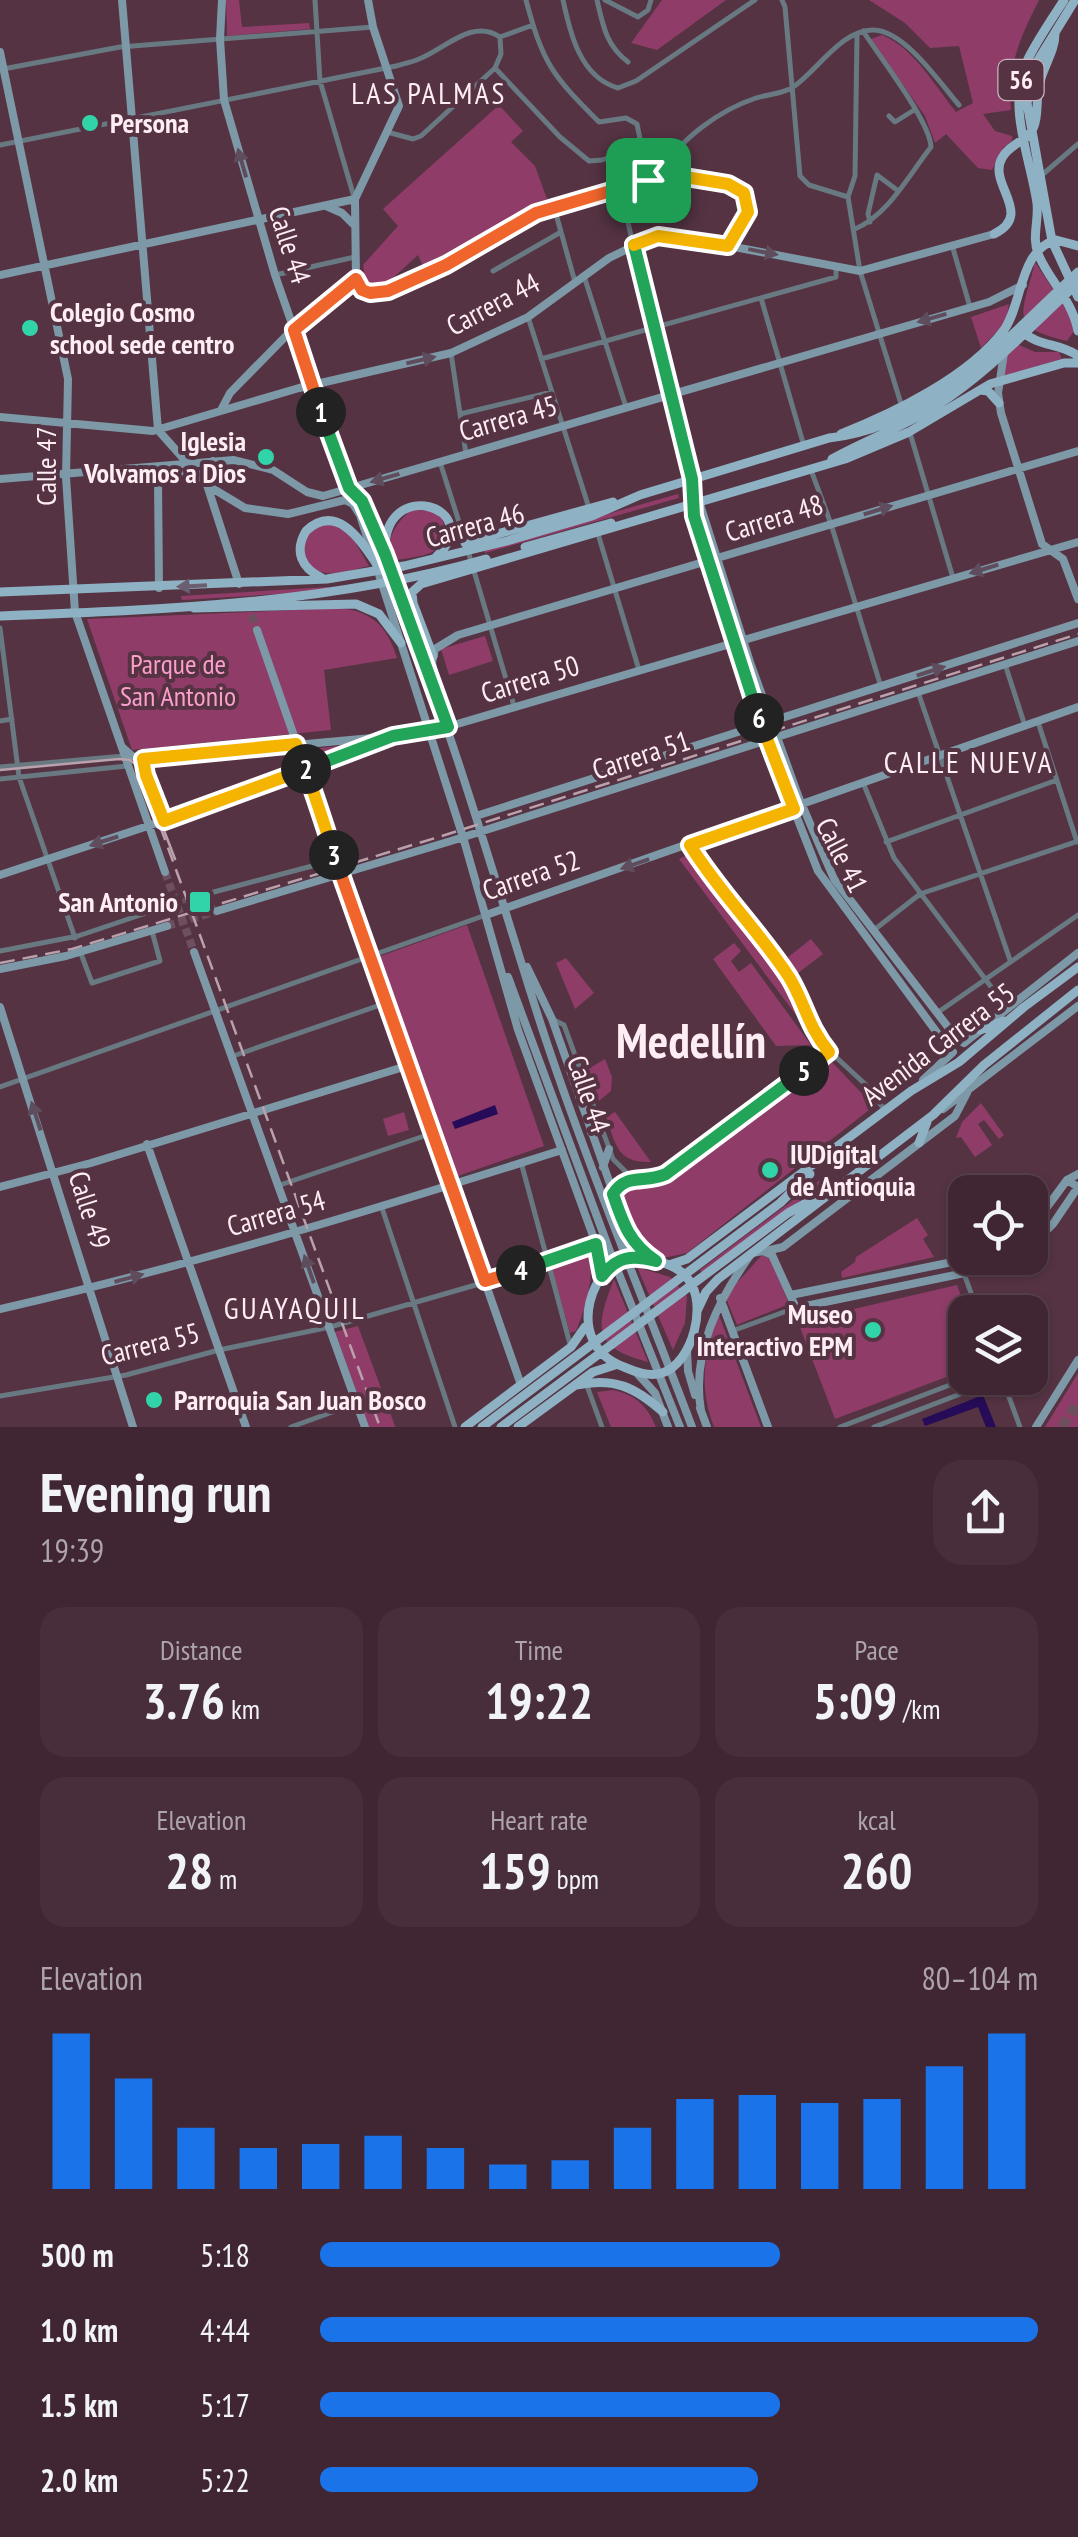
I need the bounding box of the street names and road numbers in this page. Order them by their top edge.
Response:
road number: 56 [998,60,1044,100]
street label: Calle 44 [261,201,320,289]
street label: Carrera 44 [440,263,546,344]
street label: Carrera 45 [454,386,561,449]
street label: Calle 47 [27,426,64,506]
street label: Carrera 48 [720,485,827,550]
street label: Carrera 46 [422,494,528,555]
street label: Carrera 50 [476,646,583,711]
street label: Carrera 51 [587,721,694,788]
street label: Calle 41 [808,811,877,899]
street label: Carrera 52 [477,841,584,908]
street label: Avenida Carrera 55 [853,974,1022,1113]
street label: Calle 44 [559,1050,620,1138]
street label: Calle 49 [61,1166,120,1253]
street label: Carrera 54 [222,1181,330,1244]
street label: Carrera 55 [97,1313,203,1374]

